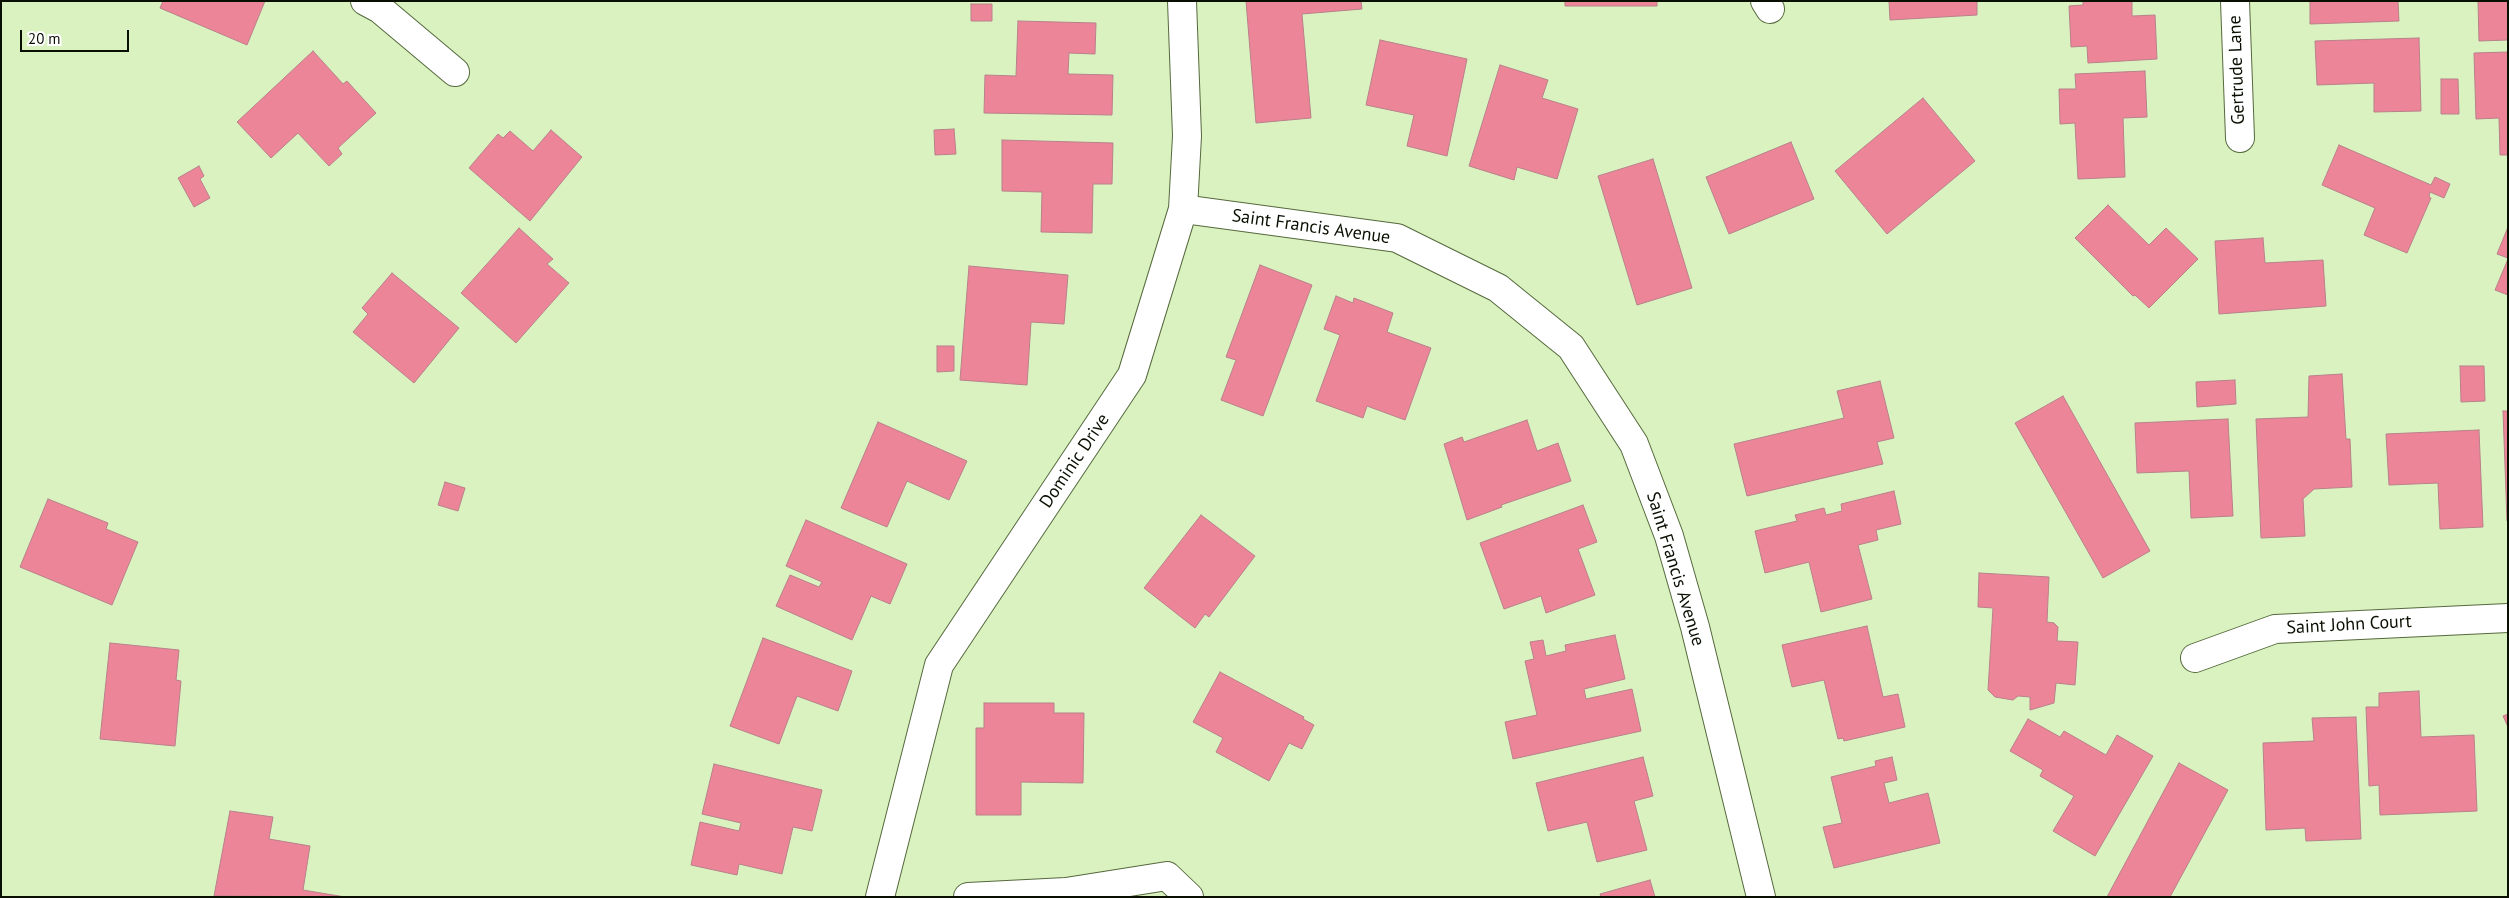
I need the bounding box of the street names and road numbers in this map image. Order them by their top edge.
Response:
street label: Gertrude Lane [2224,15,2250,125]
street label: Saint Francis Avenue [1230,205,1392,249]
street label: Dominic Drive [1036,410,1114,512]
street label: Saint Francis Avenue [1641,489,1709,649]
street label: Saint John Court [2286,611,2412,639]

